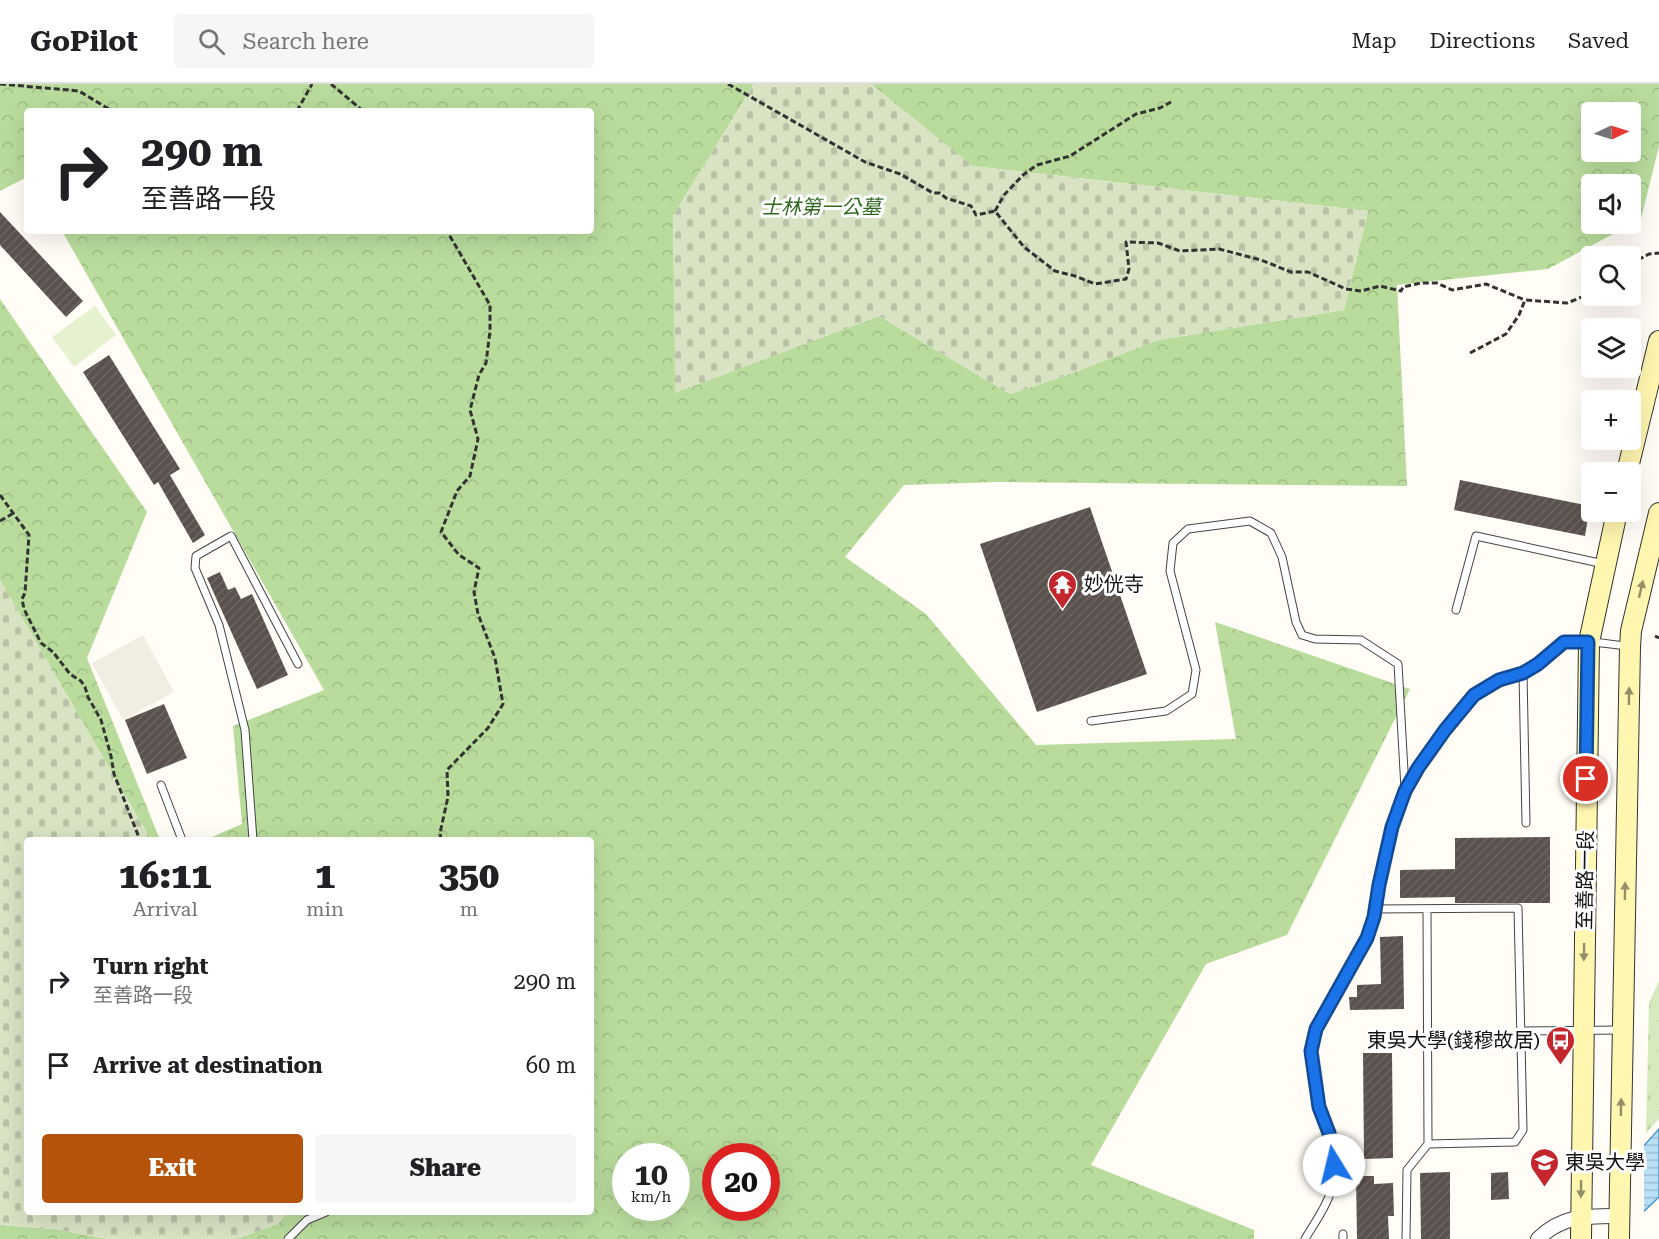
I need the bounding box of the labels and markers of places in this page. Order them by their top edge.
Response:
temple icon: 妙侊寺 [1047,568,1079,610]
place label: 妙侊寺 [1084,572,1144,596]
pin [1560,753,1611,804]
bus stop icon: 東吳大學(錢穆故居) [1545,1024,1577,1066]
place label: 東吳大學(錢穆故居) [1367,1028,1540,1052]
school or university icon: 東吳大學 [1528,1146,1560,1188]
place label: 東吳大學 [1565,1150,1645,1174]

